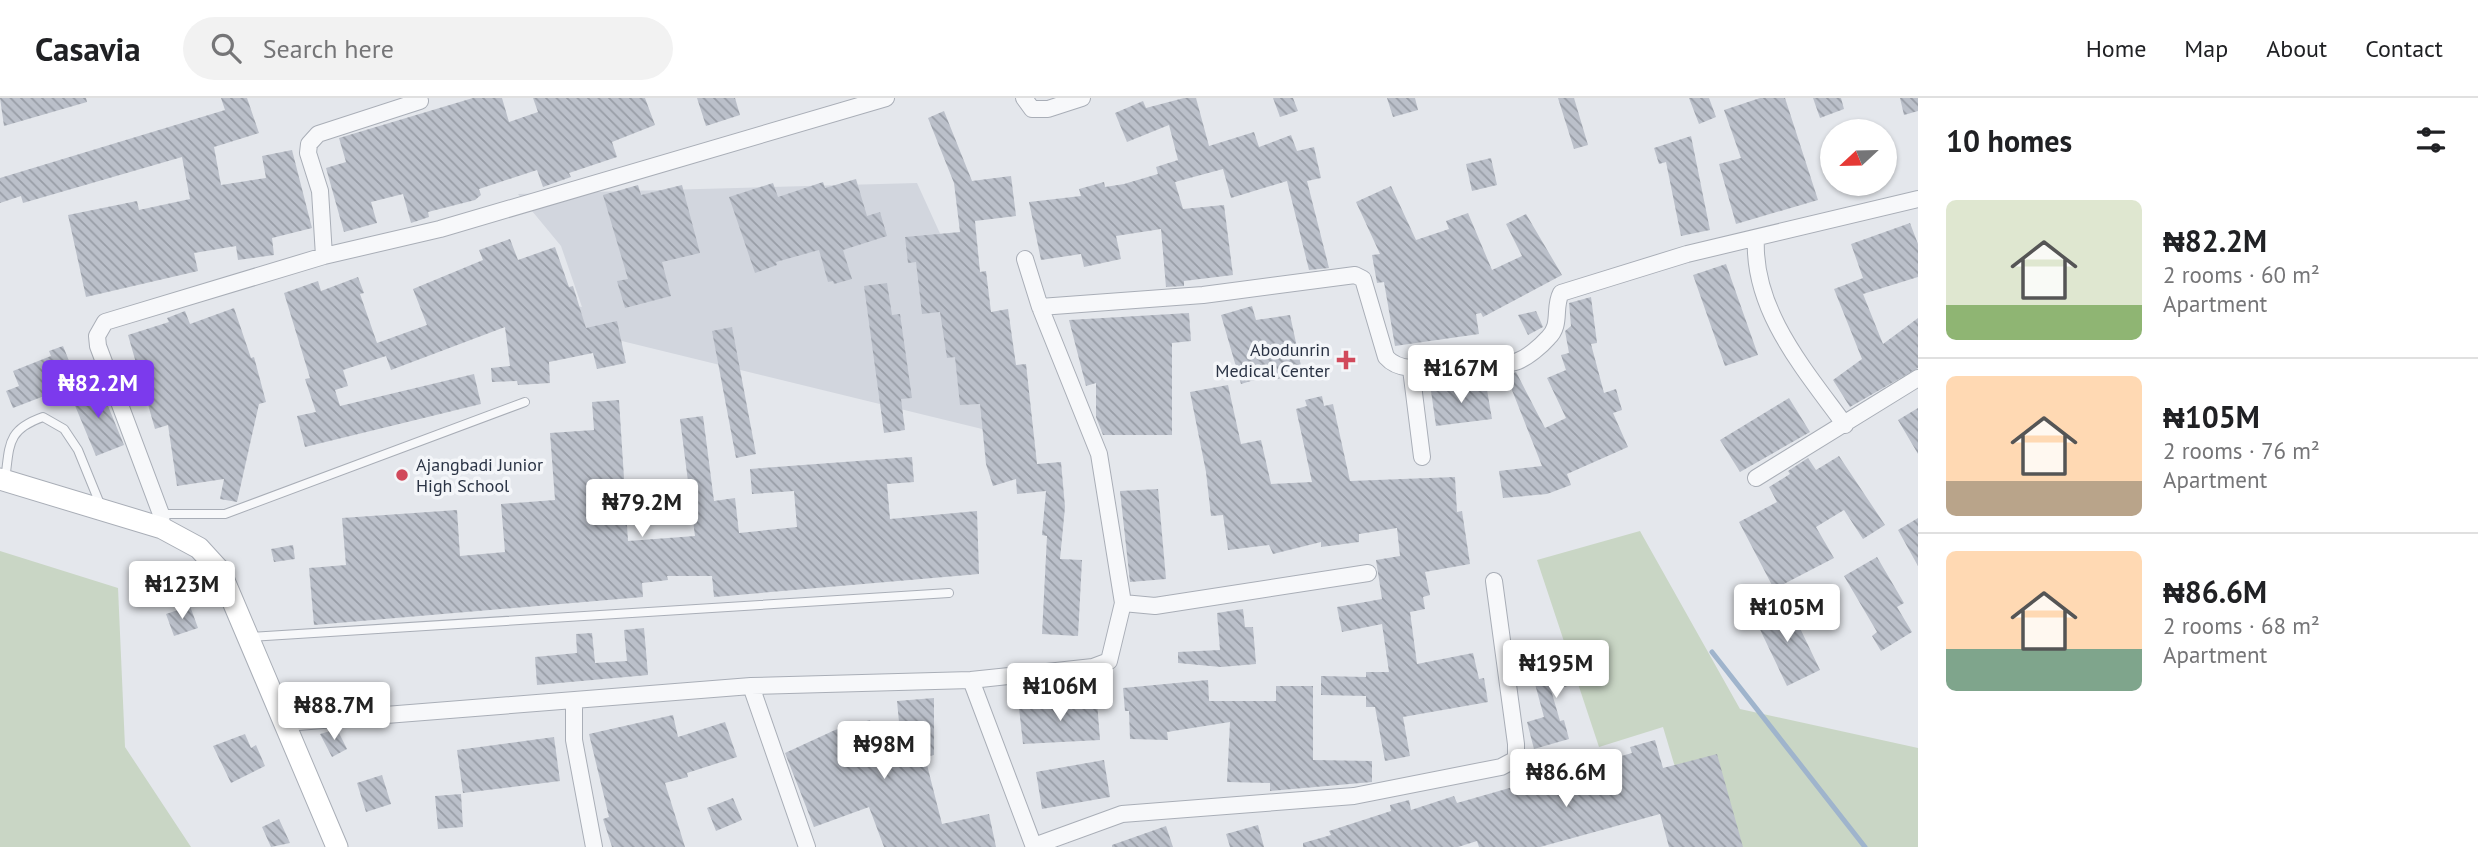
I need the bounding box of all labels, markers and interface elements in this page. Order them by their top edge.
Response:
search box [183,17,673,80]
text: Casavia [35,27,141,70]
icon: search [207,29,245,67]
text: Search here [263,32,394,65]
text: Home [2086,33,2146,64]
text: Map [2184,33,2228,64]
text: About [2266,33,2327,64]
text: Contact [2365,33,2443,64]
north arrow [1820,119,1897,196]
map controls [1820,119,1897,196]
text: 10 homes [1946,121,2072,160]
icon: filters [2412,121,2450,159]
text: ₦82.2M [2163,221,2267,260]
icon: home [2002,228,2086,312]
text: 2 rooms · 60 m² [2163,260,2320,289]
text: Apartment [2163,289,2267,318]
place label: Abodunrin Medical Center [1215,338,1330,382]
pin: ₦167M [1412,345,1510,405]
marker: Abodunrin Medical Center [1336,350,1356,370]
text: ₦167M [1424,353,1498,382]
pin: ₦82.2M [41,360,155,420]
text: ₦82.2M [58,368,138,397]
text: ₦105M [2163,397,2260,436]
icon: home [2002,404,2086,488]
text: 2 rooms · 76 m² [2163,436,2320,465]
place label: Ajangbadi Junior High School [416,453,543,497]
text: Apartment [2163,465,2267,494]
marker: Ajangbadi Junior High School [394,467,410,483]
pin: ₦79.2M [585,480,699,539]
text: ₦79.2M [602,487,682,516]
pin: ₦123M [133,561,231,621]
text: ₦123M [145,569,219,598]
text: ₦86.6M [2163,572,2267,611]
icon: home [2002,579,2086,663]
pin: ₦105M [1738,584,1836,644]
text: ₦105M [1750,592,1824,621]
text: 2 rooms · 68 m² [2163,611,2320,640]
pin: ₦195M [1507,640,1605,700]
text: Apartment [2163,640,2267,669]
text: ₦195M [1519,648,1593,677]
pin: ₦106M [1011,664,1109,723]
text: ₦106M [1023,671,1097,700]
pin: ₦88.7M [277,682,391,742]
text: ₦88.7M [294,690,374,719]
pin: ₦98M [843,722,925,781]
text: ₦98M [853,729,915,758]
pin: ₦86.6M [1509,750,1623,809]
text: ₦86.6M [1526,757,1606,786]

